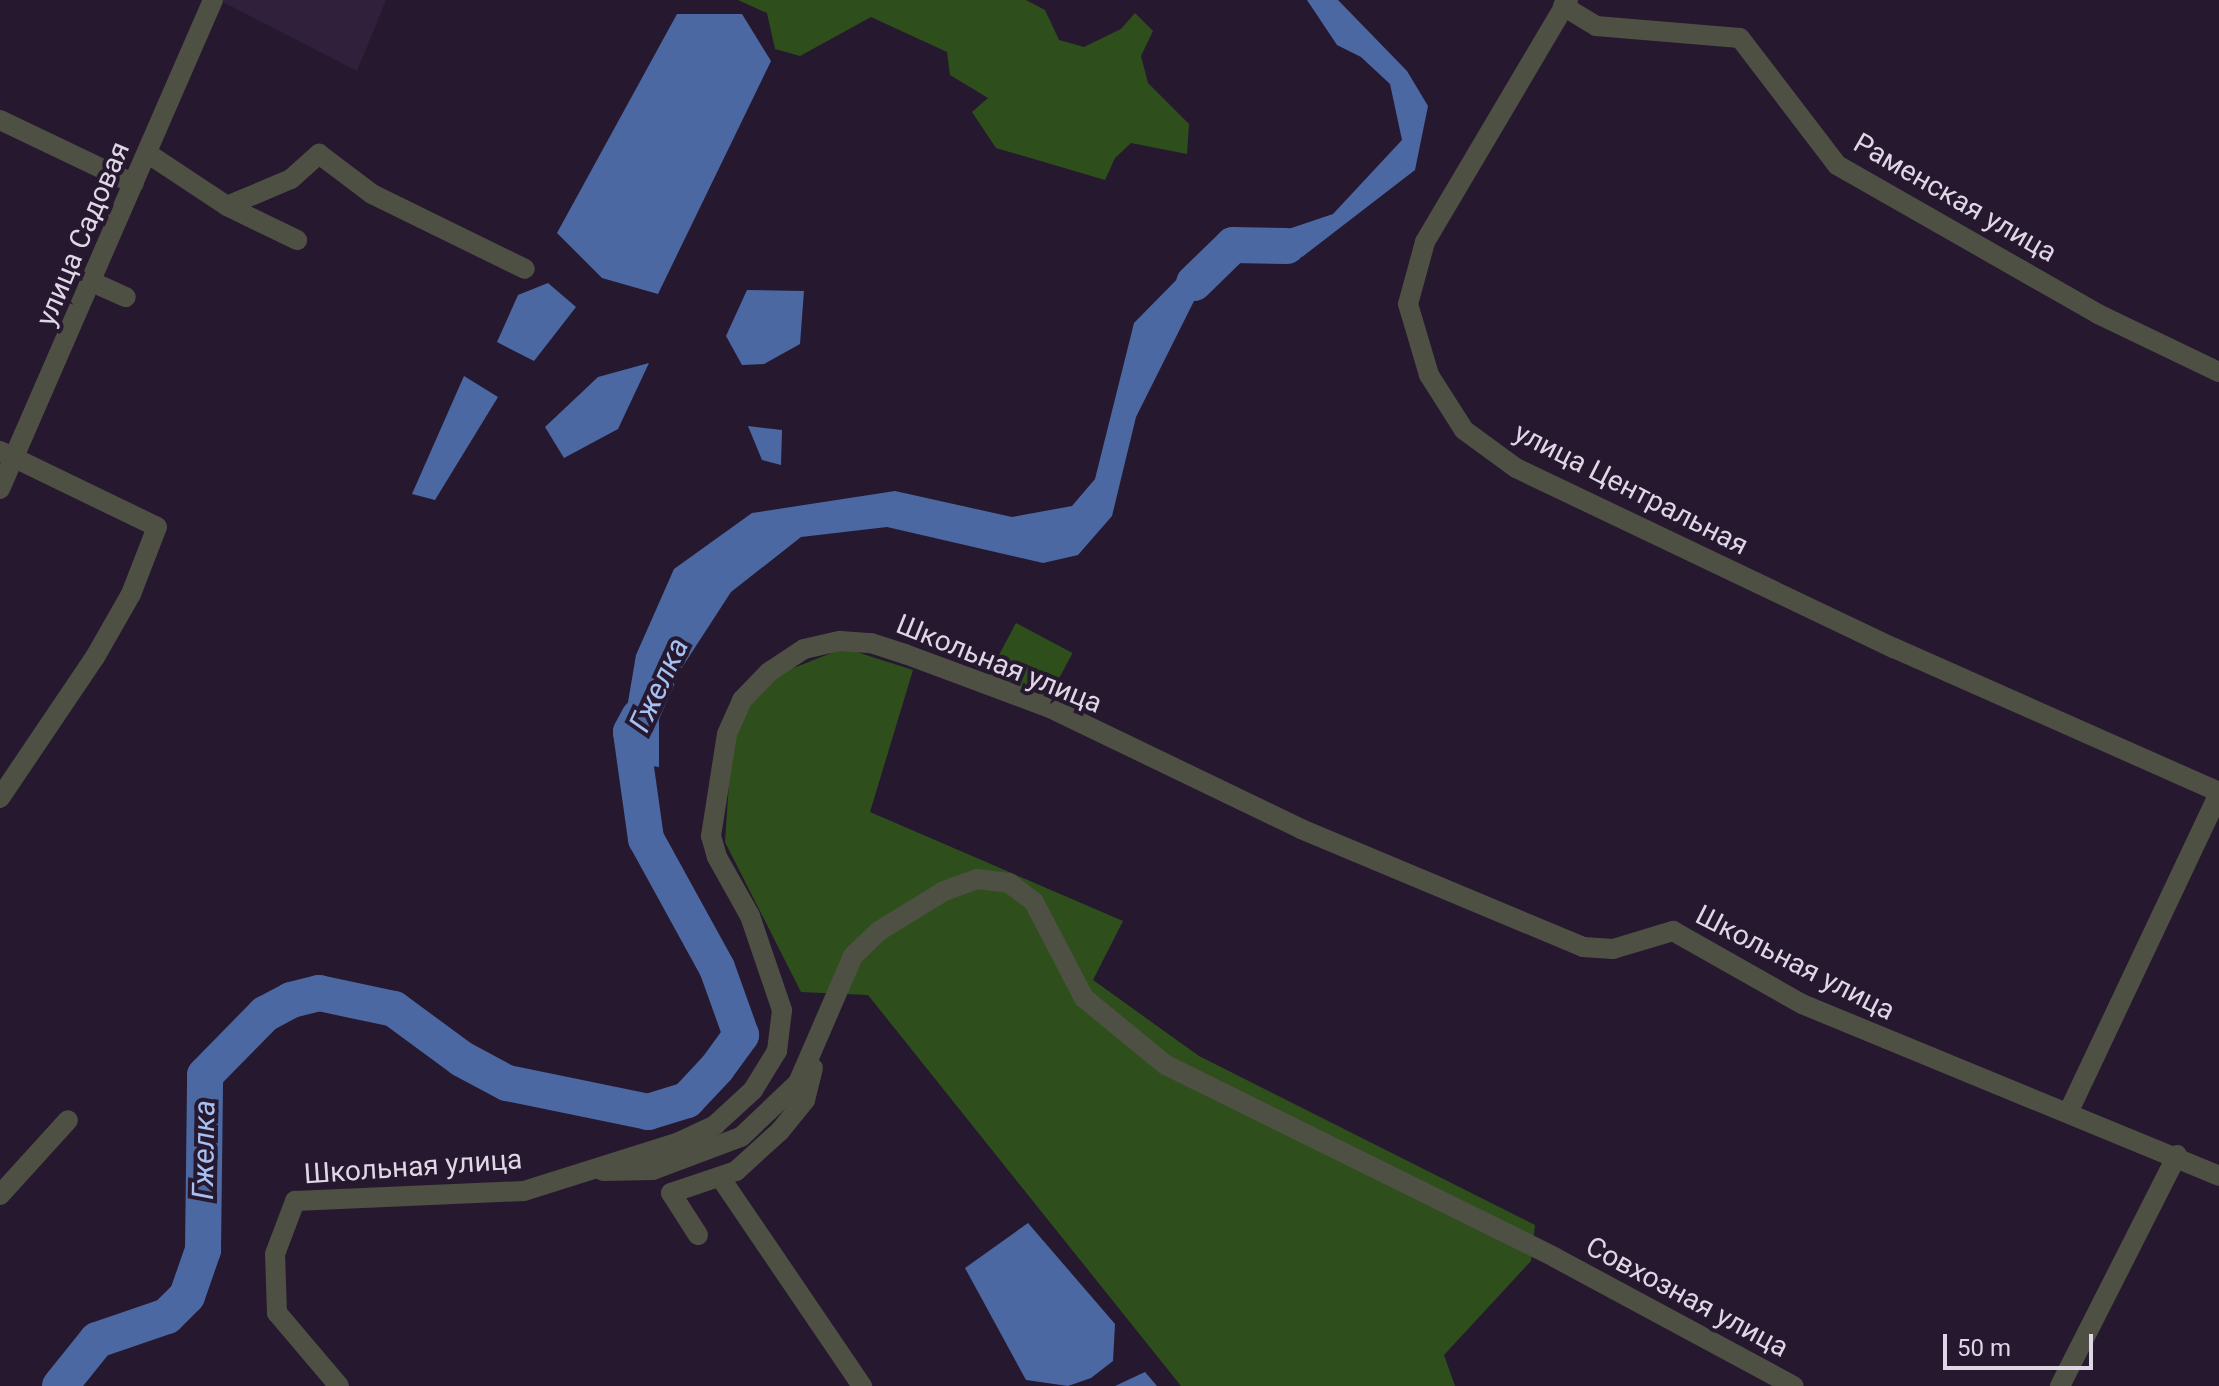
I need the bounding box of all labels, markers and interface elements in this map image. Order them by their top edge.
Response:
street label: Раменская улица [1848,126,2062,270]
street label: улица Садовая [29,137,137,331]
street label: улица Центральная [1509,416,1753,562]
street label: Школьная улица [891,607,1107,721]
water label: Гжелка [622,632,696,738]
street label: Школьная улица [1690,898,1900,1028]
water label: Гжелка [185,1100,223,1200]
street label: Школьная улица [303,1143,523,1191]
street label: Совхозная улица [1580,1229,1794,1365]
scale bar [1947,1318,2097,1368]
text: 50 m [1957,1334,2011,1362]

